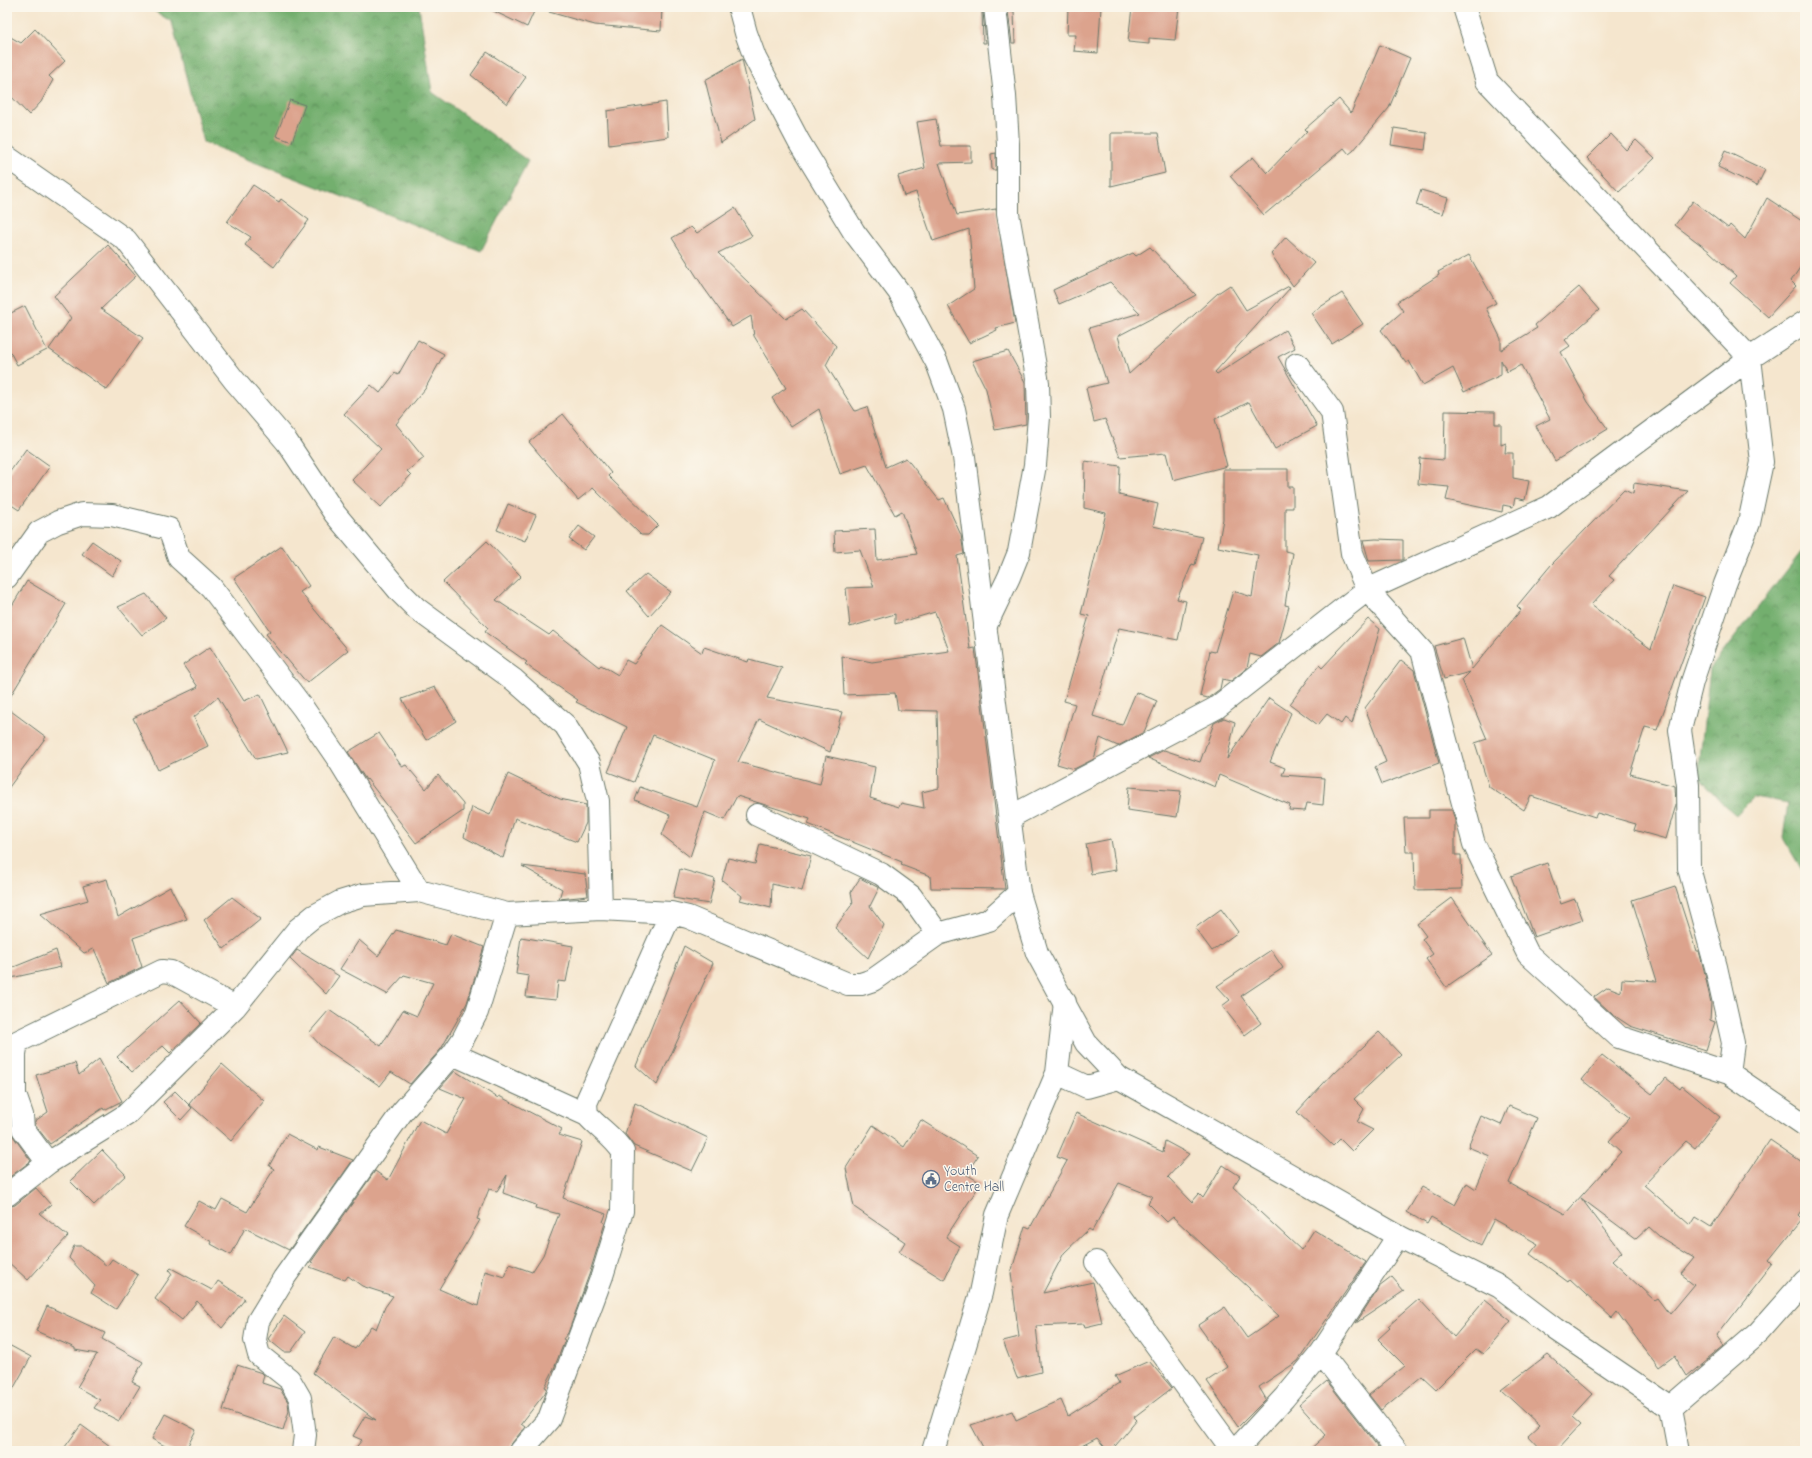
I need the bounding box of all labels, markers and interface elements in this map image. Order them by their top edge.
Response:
place label: Youth Centre Hall [944,1161,1004,1198]
public building icon: Youth Centre Hall [921,1169,941,1189]

